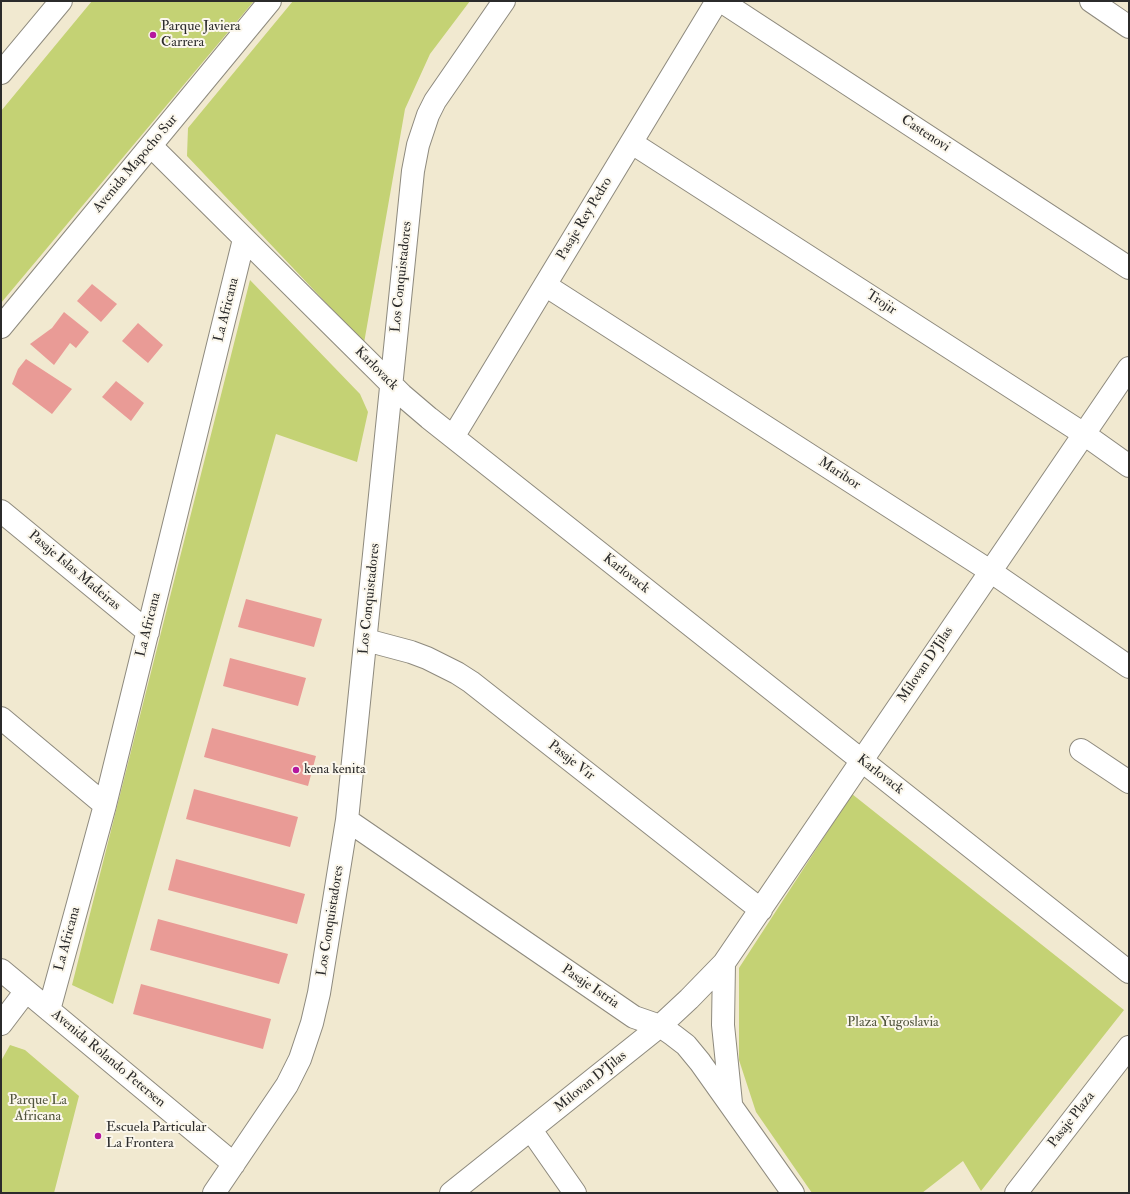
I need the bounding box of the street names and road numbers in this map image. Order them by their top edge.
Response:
street label: Avenida Mapocho Sur [90,112,182,216]
street label: Castenovi [897,112,953,156]
street label: Pasaje Rey Pedro [554,175,616,263]
street label: Los Conquistadores [388,221,416,333]
street label: La Africana [211,276,243,344]
street label: Trojir [863,287,899,319]
street label: Karlovack [351,344,401,394]
street label: Maribor [815,454,863,494]
street label: Pasaje Islas Madeiras [24,528,124,614]
street label: Los Conquistadores [356,543,384,655]
street label: Karlovack [599,550,653,598]
street label: La Africana [133,591,165,659]
street label: Milovan D'Jilas [895,624,957,706]
street label: Pasaje Vir [544,737,598,785]
street label: Karlovack [853,751,907,799]
street label: Los Conquistadores [314,865,348,977]
street label: La Africana [51,905,85,973]
street label: Pasaje Istria [558,962,622,1012]
street label: Avenida Rolando Petersen [48,1006,168,1112]
street label: Milovan D'Jilas [552,1048,630,1116]
street label: Pasaje Plaza [1045,1089,1099,1151]

